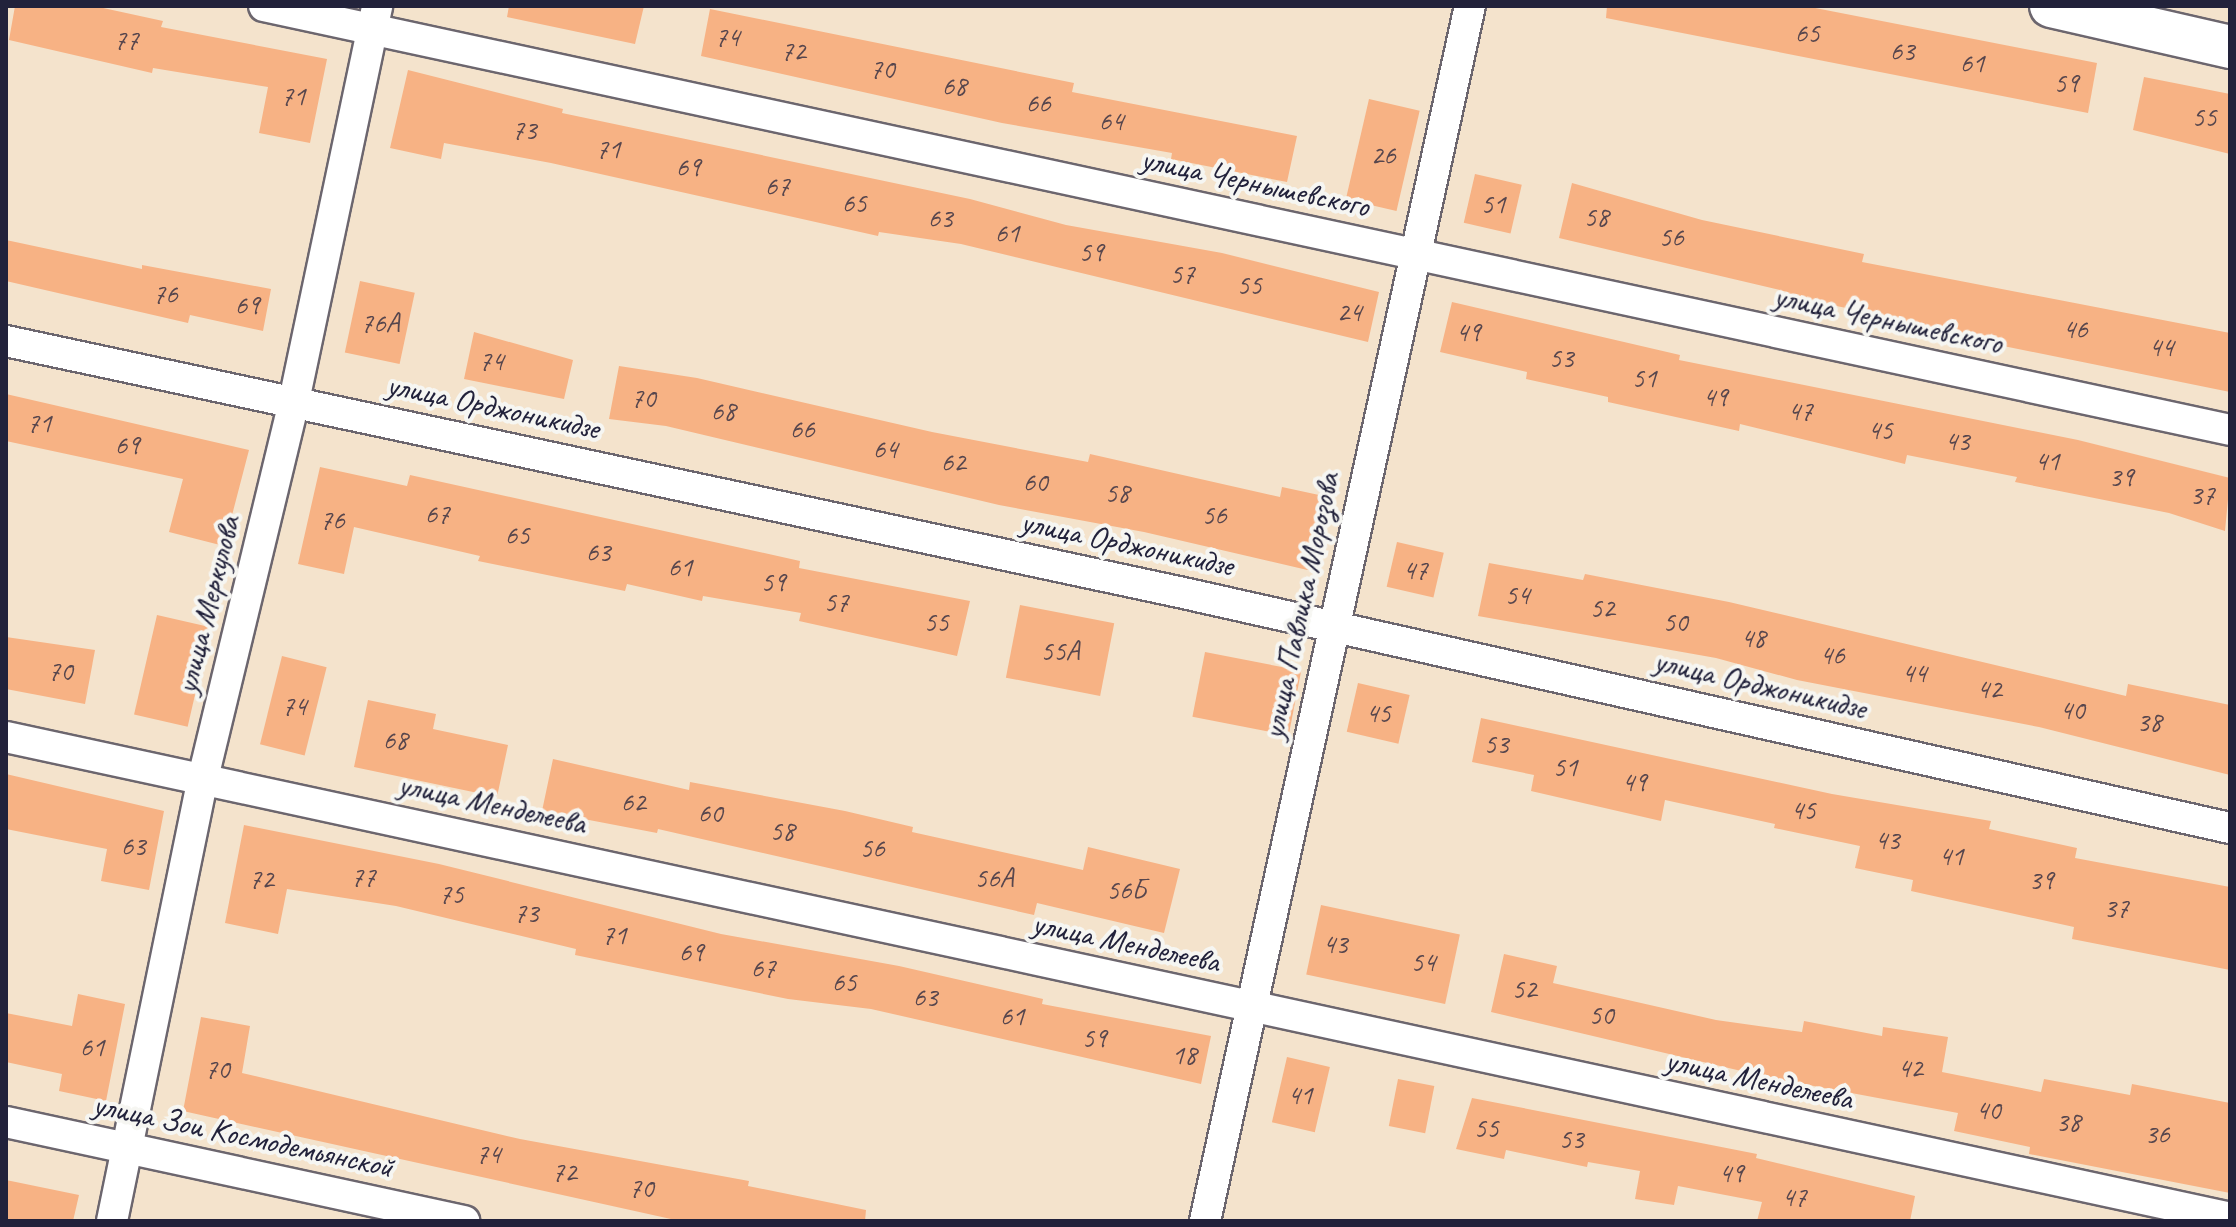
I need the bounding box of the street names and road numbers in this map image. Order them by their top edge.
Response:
street label: улица Чернышевского [1138,140,1372,226]
street label: улица Чернышевского [1771,277,2005,363]
street label: улица Орджоникидзе [385,366,601,448]
street label: улица Павлика Морозова [1254,469,1348,743]
street label: улица Орджоникидзе [1019,503,1235,585]
street label: улица Меркулова [167,512,249,698]
street label: улица Орджоникидзе [1652,642,1868,728]
street label: улица Менделеева [395,765,589,843]
street label: улица Менделеева [1029,904,1223,982]
street label: улица Менделеева [1662,1041,1856,1119]
street label: улица Зои Космодемьянской [90,1085,396,1187]

